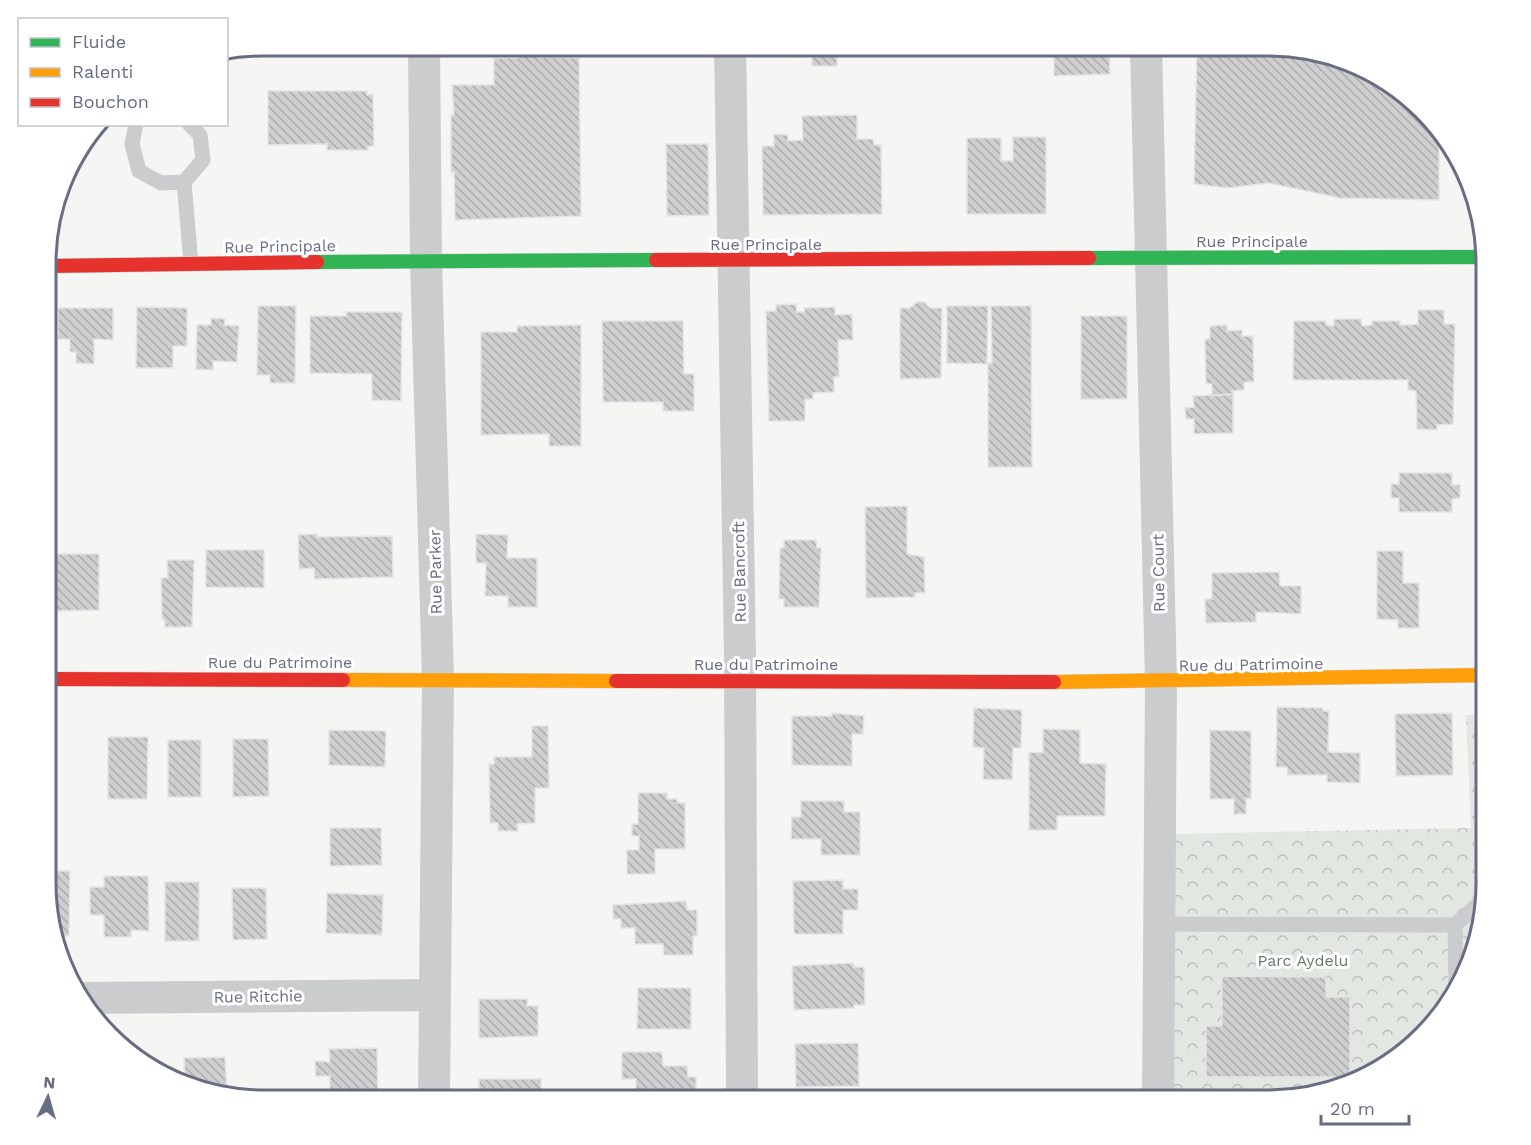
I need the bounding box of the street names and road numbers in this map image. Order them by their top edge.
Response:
street label: Rue Principale [1196,232,1308,251]
street label: Rue Principale [710,235,822,254]
street label: Rue Principale [224,236,336,257]
street label: Rue Bancroft [729,521,750,623]
street label: Rue Parker [425,529,446,615]
street label: Rue Court [1148,533,1169,612]
street label: Rue du Patrimoine [208,653,352,672]
street label: Rue du Patrimoine [1179,654,1323,675]
street label: Rue du Patrimoine [694,655,838,674]
street label: Rue Ritchie [213,986,303,1007]

